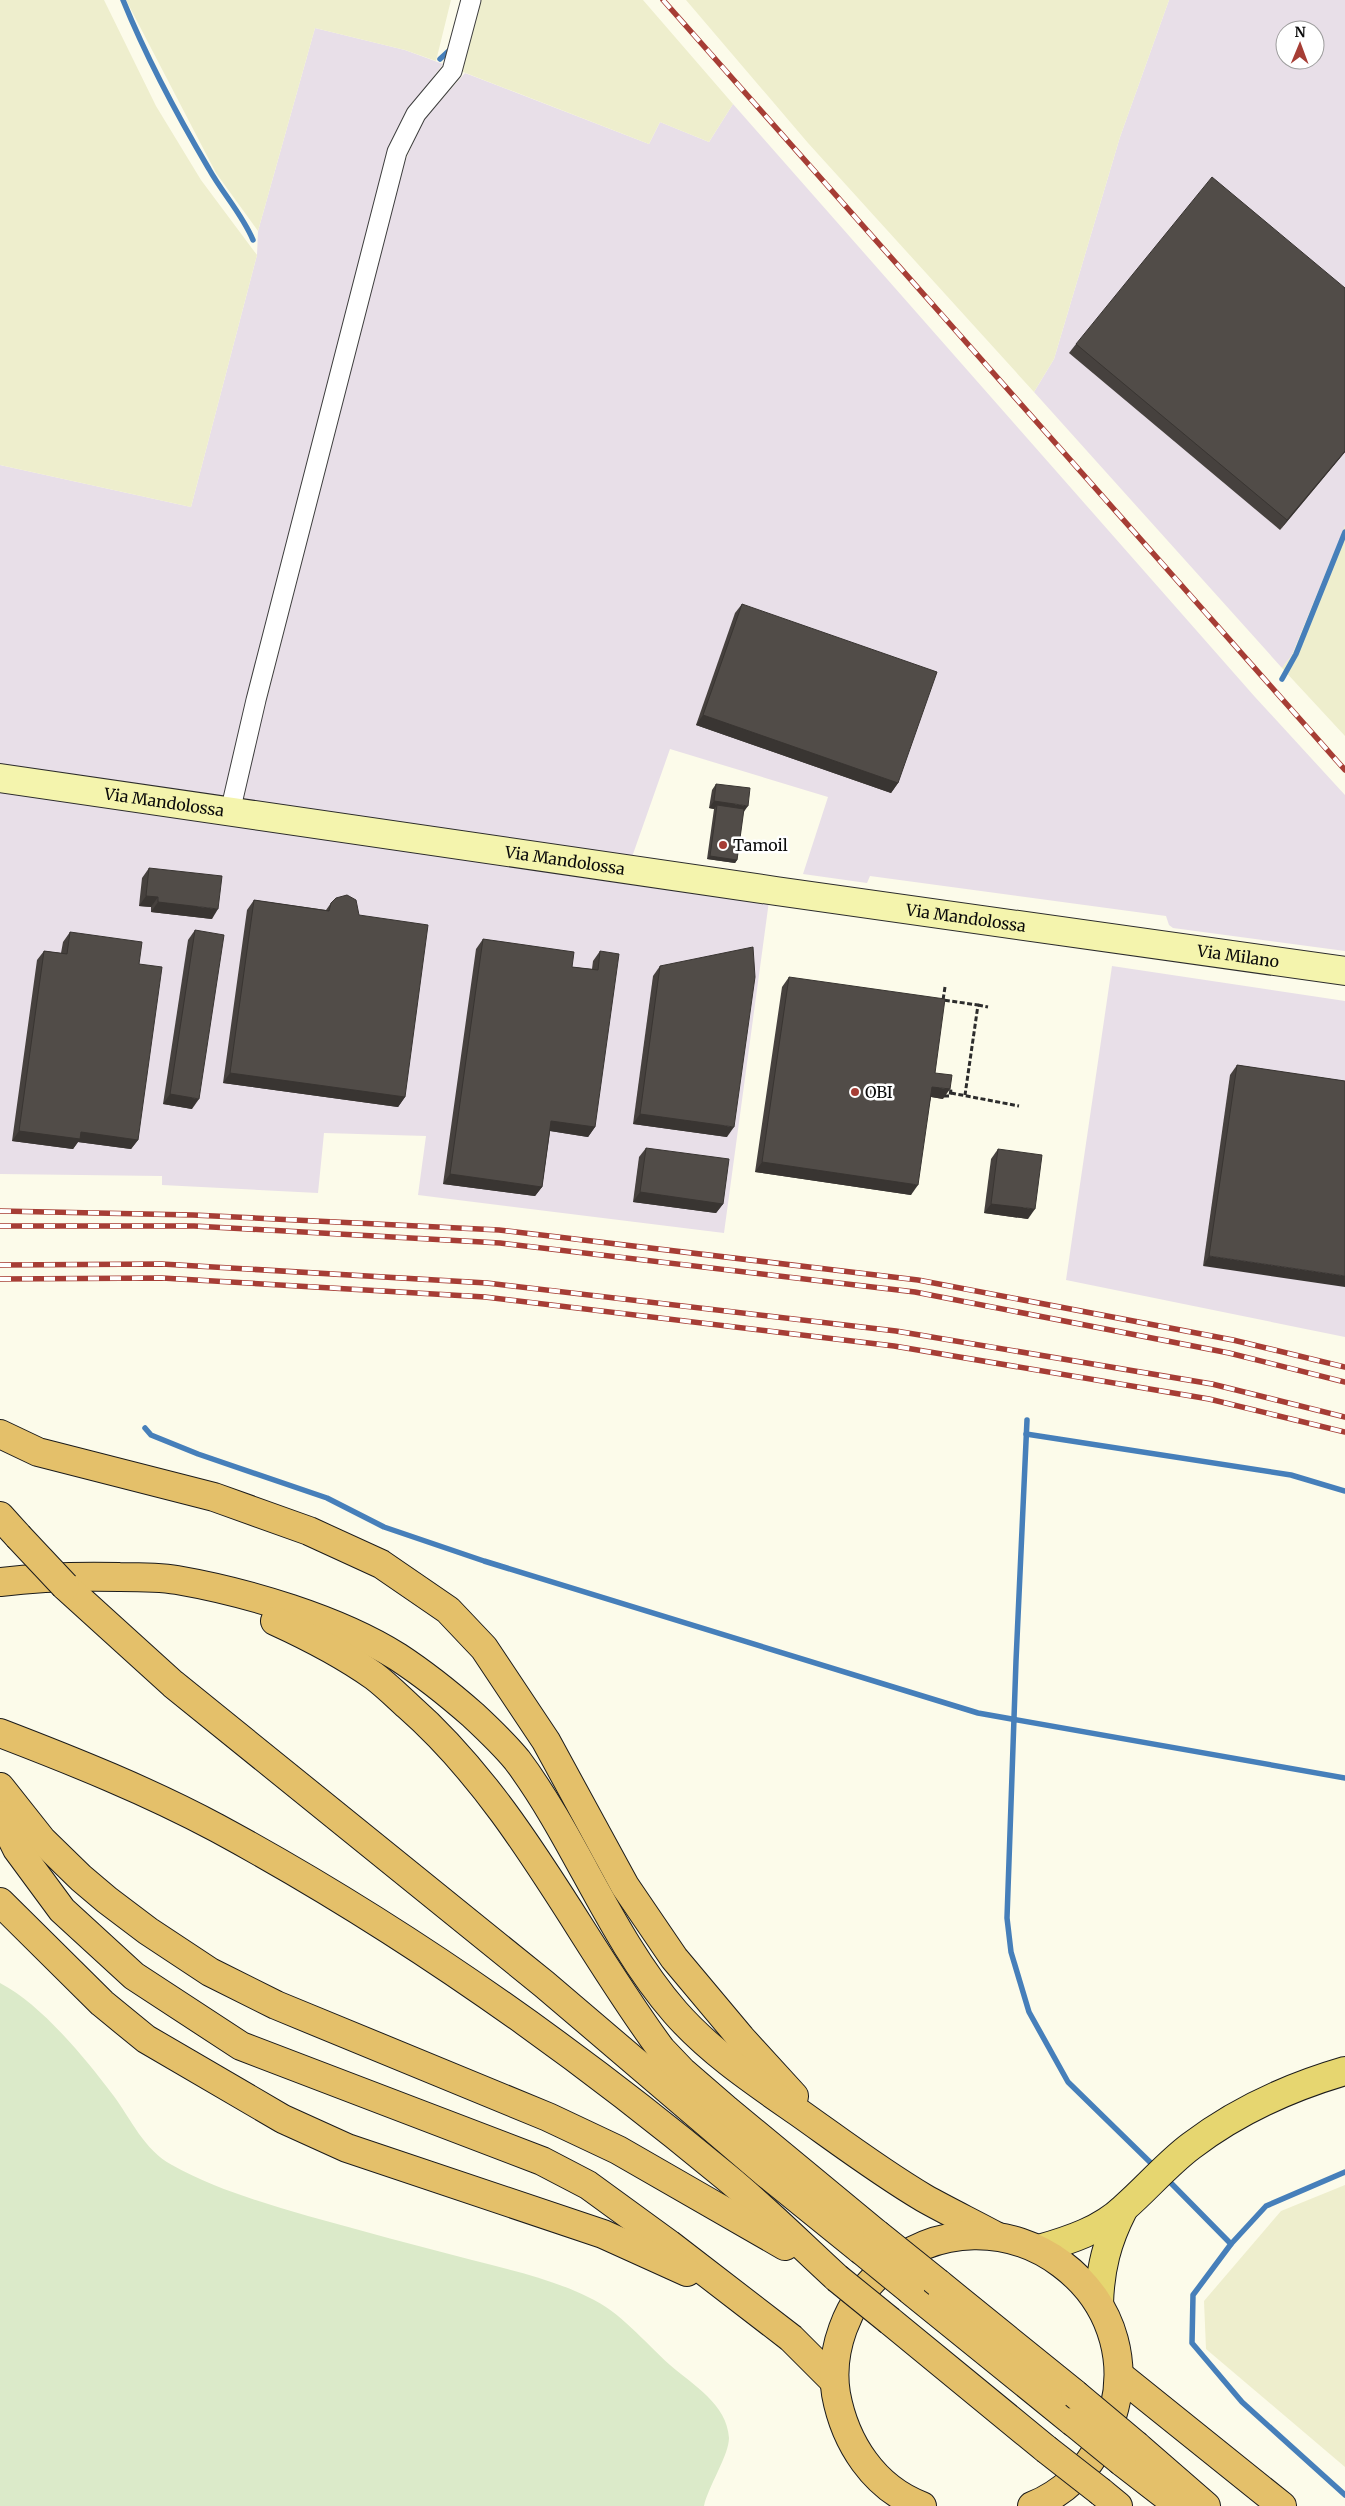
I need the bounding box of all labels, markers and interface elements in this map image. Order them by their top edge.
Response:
north arrow [1275,20,1325,70]
text: N [1295,23,1306,41]
street label: Via Mandolossa [102,783,226,821]
place label: Tamoil [733,835,788,855]
marker: Tamoil [717,839,729,851]
street label: Via Mandolossa [503,842,627,879]
street label: Via Mandolossa [904,899,1028,936]
street label: Via Milano [1195,940,1281,972]
place label: OBI [865,1082,893,1102]
marker: OBI [849,1086,861,1098]

